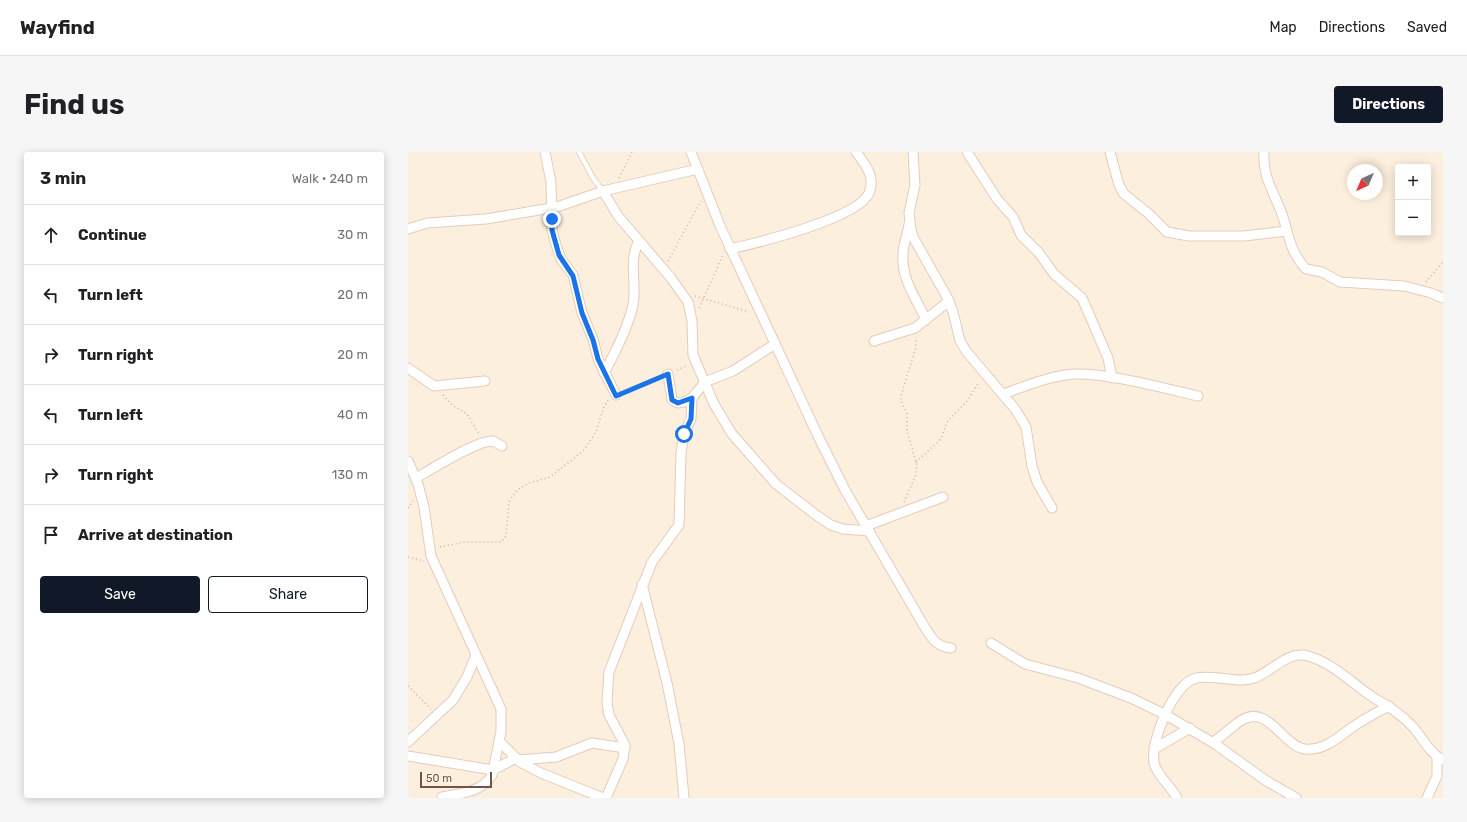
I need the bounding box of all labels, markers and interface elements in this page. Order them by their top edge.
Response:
text: Wayfind [20,16,95,39]
text: Map [1270,19,1297,36]
text: Directions [1319,19,1385,36]
text: Saved [1407,19,1447,36]
button: Directions [1334,86,1443,123]
text: Find us [24,88,124,121]
north arrow [1347,164,1383,200]
map controls [1395,164,1431,236]
button: + [1395,164,1431,200]
text: 3 min [40,168,86,188]
text: Walk · 240 m [292,171,368,186]
button: − [1395,200,1431,236]
route end [543,210,561,228]
icon: ahead [40,224,62,246]
text: Continue [78,226,147,244]
text: 30 m [337,227,368,242]
icon: left [40,284,62,306]
text: Turn left [78,286,143,304]
text: 20 m [337,287,368,302]
icon: right [40,344,62,366]
text: Turn right [78,346,153,364]
text: 20 m [337,347,368,362]
icon: left [40,404,62,426]
text: Turn left [78,406,143,424]
text: 40 m [337,407,368,422]
route start [675,425,693,443]
icon: right [40,464,62,486]
text: Turn right [78,466,153,484]
text: 130 m [332,467,368,482]
icon: arrive [40,524,62,546]
text: Arrive at destination [78,526,233,544]
button: Save [40,576,200,613]
button: Share [208,576,368,613]
scale bar [420,770,492,789]
text: 50 m [426,772,452,785]

